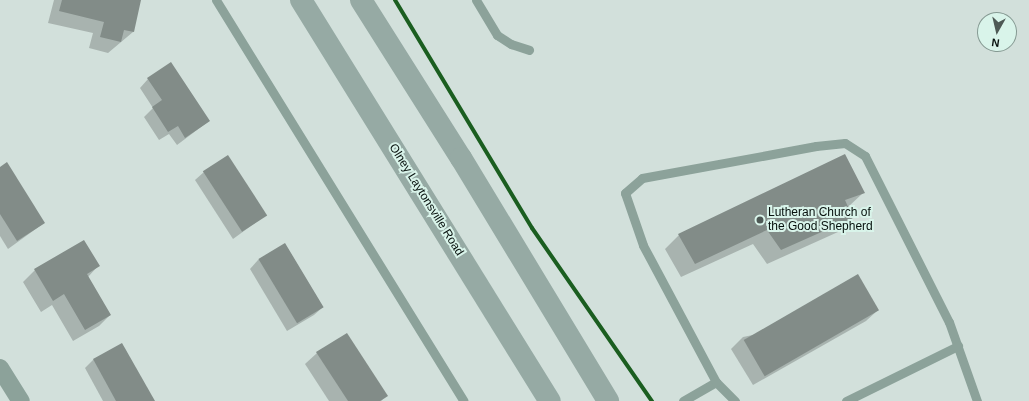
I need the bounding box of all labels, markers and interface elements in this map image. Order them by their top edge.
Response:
north arrow [977,12,1017,52]
text: N [991,36,1000,49]
street label: Olney Laytonsville Road [386,141,466,259]
place label: Lutheran Church of the Good Shepherd [768,206,873,234]
marker: Lutheran Church of the Good Shepherd [755,215,765,225]

